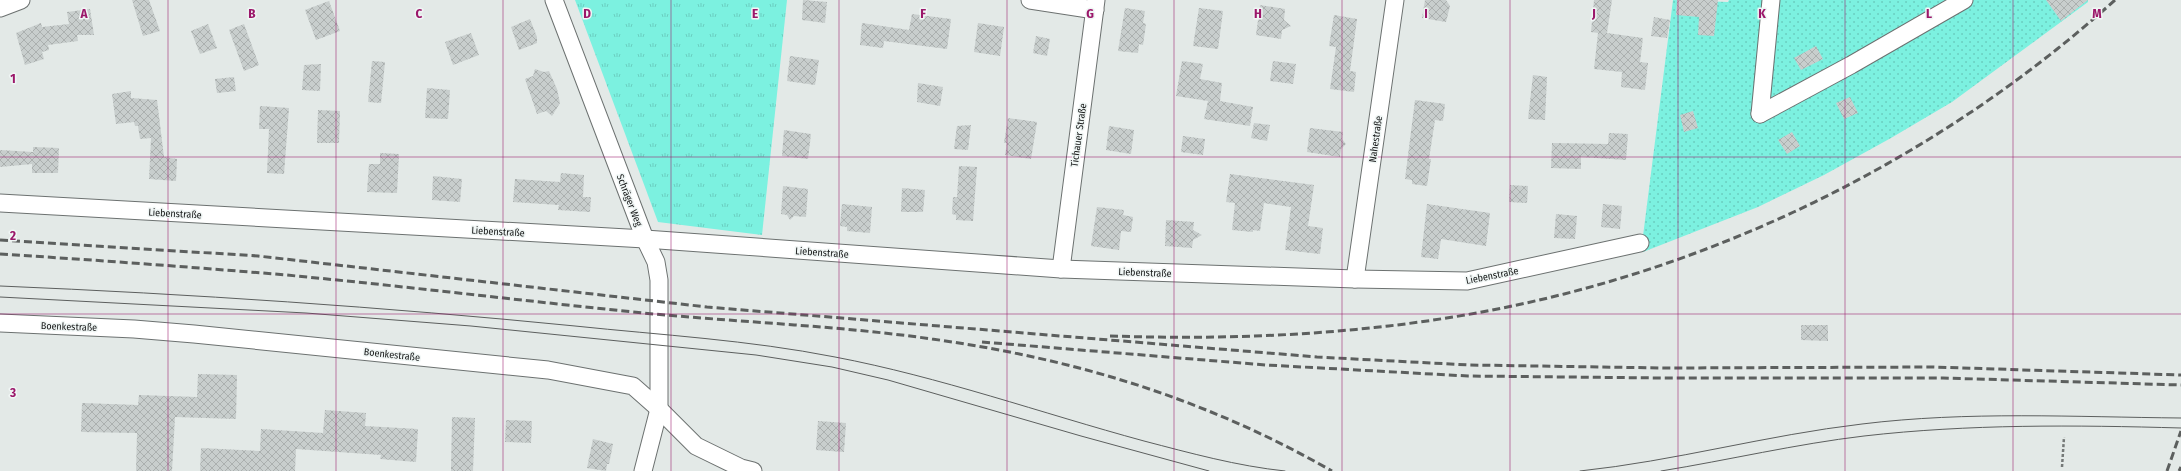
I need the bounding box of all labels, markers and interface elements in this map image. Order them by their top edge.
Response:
text: A [79,6,88,21]
text: B [248,6,256,21]
text: C [416,6,423,21]
text: D [583,6,591,21]
text: E [752,6,758,21]
text: F [920,6,926,21]
text: G [1086,6,1094,21]
text: H [1254,6,1262,21]
text: I [1424,6,1428,21]
text: J [1591,6,1596,21]
text: K [1758,6,1766,21]
text: L [1926,6,1932,21]
text: M [2092,6,2102,21]
text: 1 [10,71,16,86]
street label: Tichauer Straße [1069,102,1089,168]
street label: Nahestraße [1367,115,1385,163]
street label: Schräger Weg [614,173,645,228]
street label: Liebenstraße [148,207,202,221]
street label: Liebenstraße [471,225,525,239]
text: 2 [9,228,16,243]
street label: Liebenstraße [795,245,849,261]
street label: Liebenstraße [1465,265,1520,287]
street label: Liebenstraße [1118,266,1172,280]
street label: Boenkestraße [41,320,97,334]
street label: Boenkestraße [363,346,421,364]
text: 3 [9,385,16,400]

